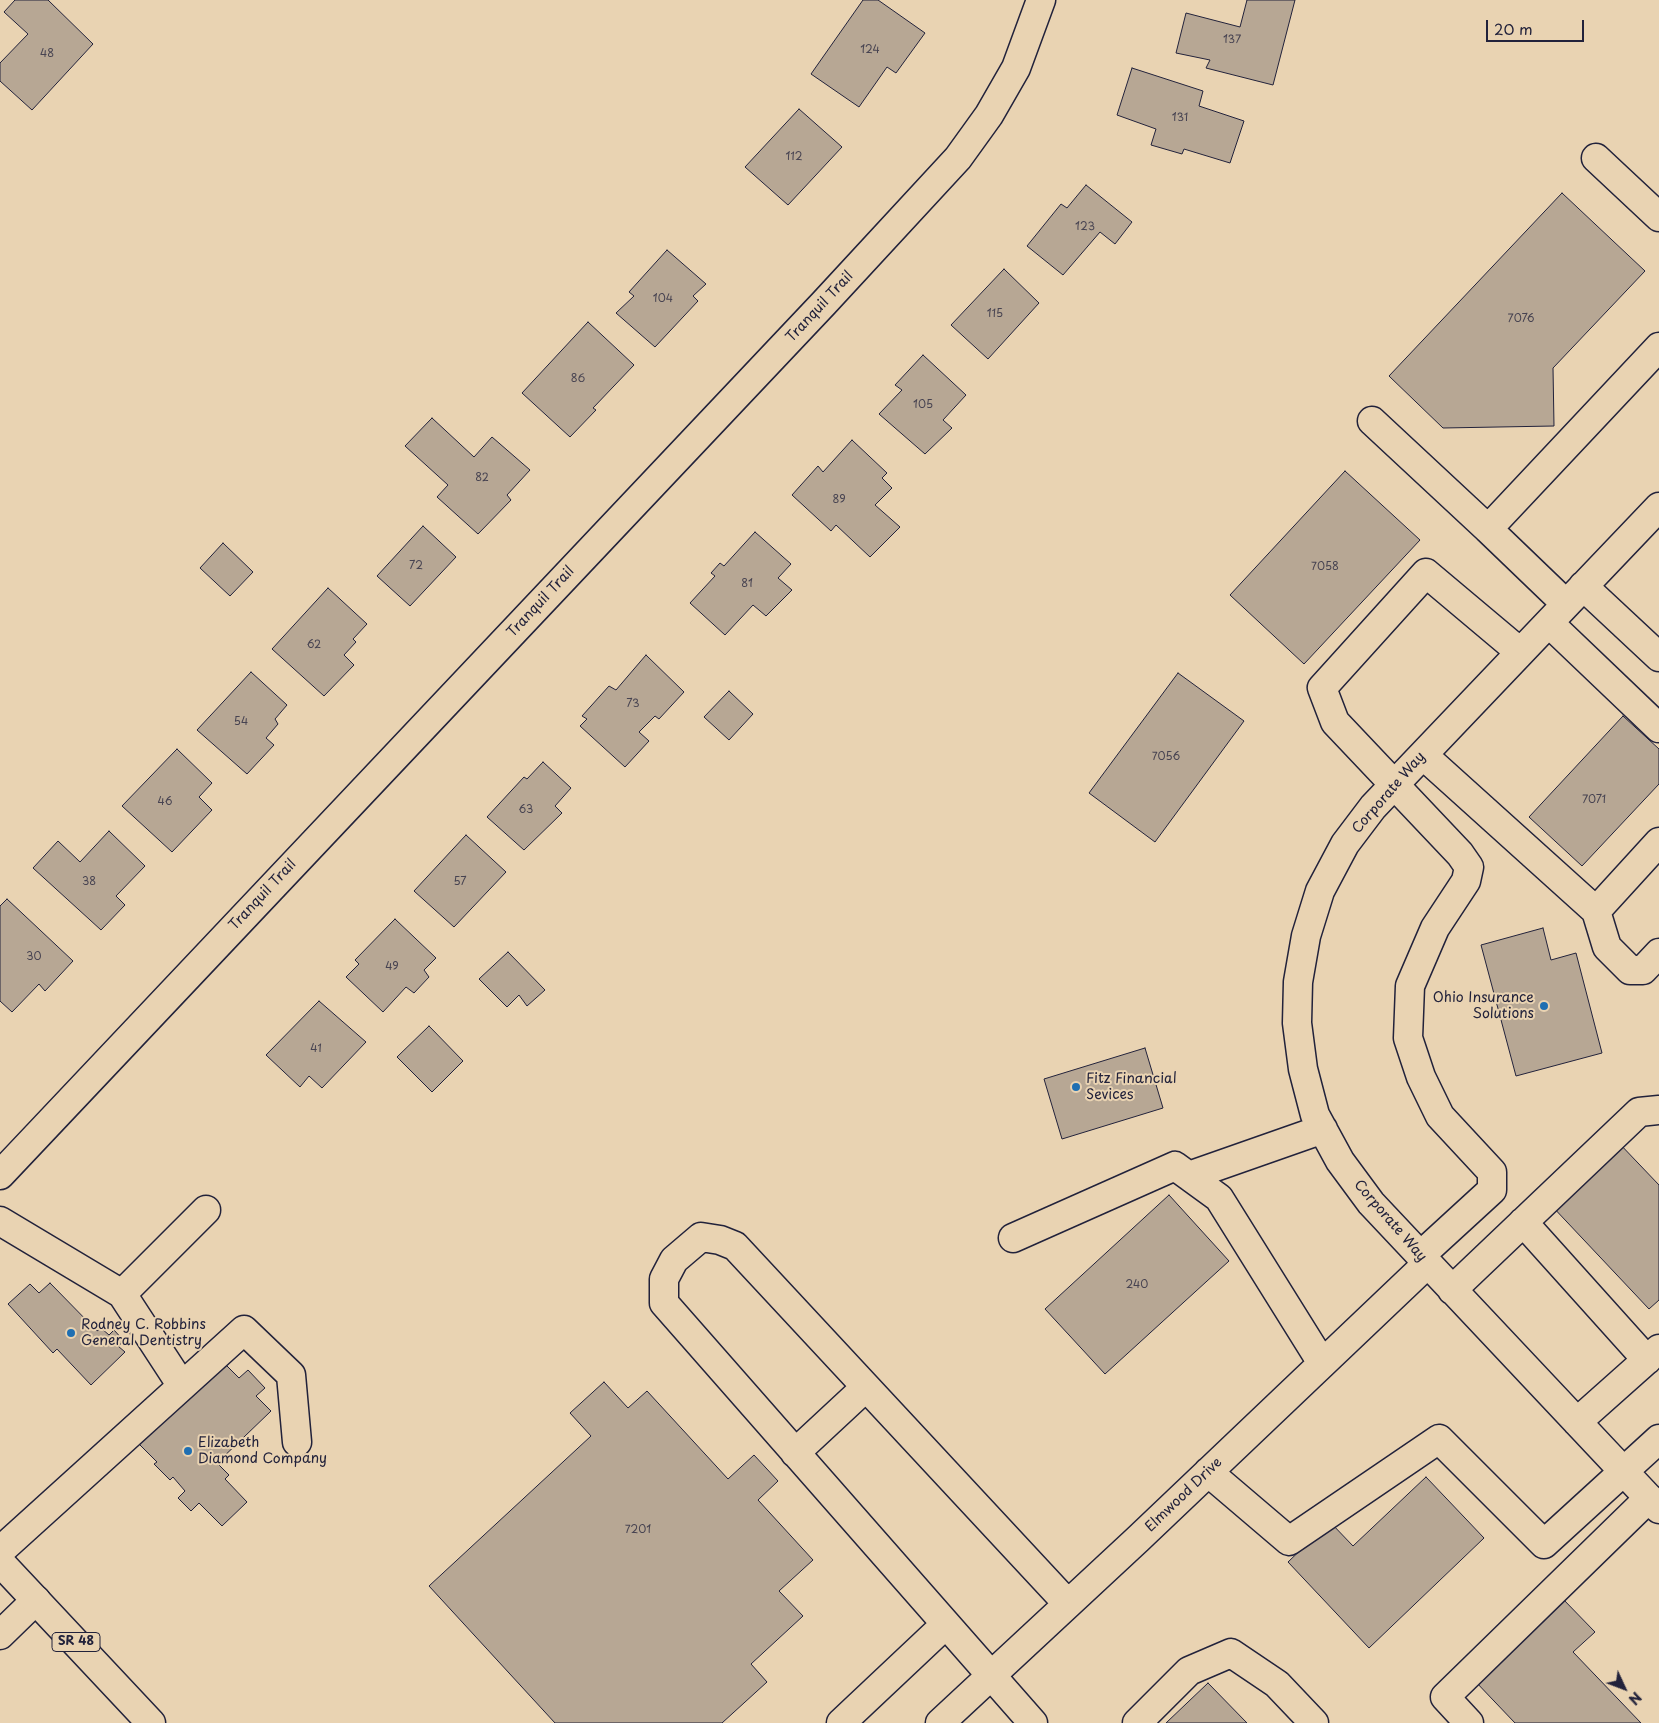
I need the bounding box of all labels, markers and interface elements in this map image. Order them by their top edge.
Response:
scale bar [1489,10,1586,42]
text: 20 m [1494,17,1533,40]
house number: 137 [1223,33,1241,47]
house number: 124 [860,43,880,57]
house number: 48 [40,47,54,61]
house number: 131 [1172,111,1188,125]
house number: 112 [785,150,803,164]
house number: 123 [1075,220,1095,234]
street label: Tranquil Trail [783,268,857,346]
house number: 104 [653,292,673,306]
house number: 115 [987,307,1003,321]
house number: 7076 [1508,312,1534,326]
house number: 86 [571,372,585,386]
house number: 105 [913,398,933,412]
house number: 82 [475,471,489,485]
house number: 89 [832,493,846,507]
house number: 72 [409,559,423,573]
house number: 7058 [1311,560,1339,574]
street label: Tranquil Trail [504,563,578,641]
house number: 81 [741,577,753,591]
house number: 62 [307,638,321,652]
house number: 73 [626,697,640,711]
house number: 54 [234,715,248,729]
street label: Corporate Way [1349,749,1429,837]
house number: 7056 [1152,750,1180,764]
house number: 7071 [1582,793,1606,807]
house number: 46 [158,795,172,809]
house number: 63 [519,803,533,817]
street label: Tranquil Trail [226,856,300,934]
house number: 38 [82,875,96,889]
house number: 57 [453,875,467,889]
house number: 30 [26,950,42,964]
house number: 49 [385,960,399,974]
place label: Ohio Insurance Solutions [1433,990,1534,1022]
marker: Ohio Insurance Solutions [1538,1000,1550,1012]
house number: 41 [310,1042,322,1056]
place label: Fitz Financial Sevices [1086,1071,1177,1104]
marker: Fitz Financial Sevices [1070,1081,1082,1093]
street label: Corporate Way [1350,1177,1430,1265]
house number: 240 [1126,1278,1148,1292]
place label: Rodney C. Robbins General Dentistry [81,1317,206,1350]
marker: Rodney C. Robbins General Dentistry [65,1327,77,1339]
place label: Elizabeth Diamond Company [198,1435,327,1468]
marker: Elizabeth Diamond Company [182,1445,194,1457]
street label: Elmwood Drive [1142,1454,1226,1536]
house number: 7201 [625,1523,651,1537]
road number: SR 48 [52,1632,100,1651]
north arrow [1599,1663,1649,1713]
text: N [1624,1687,1647,1710]

